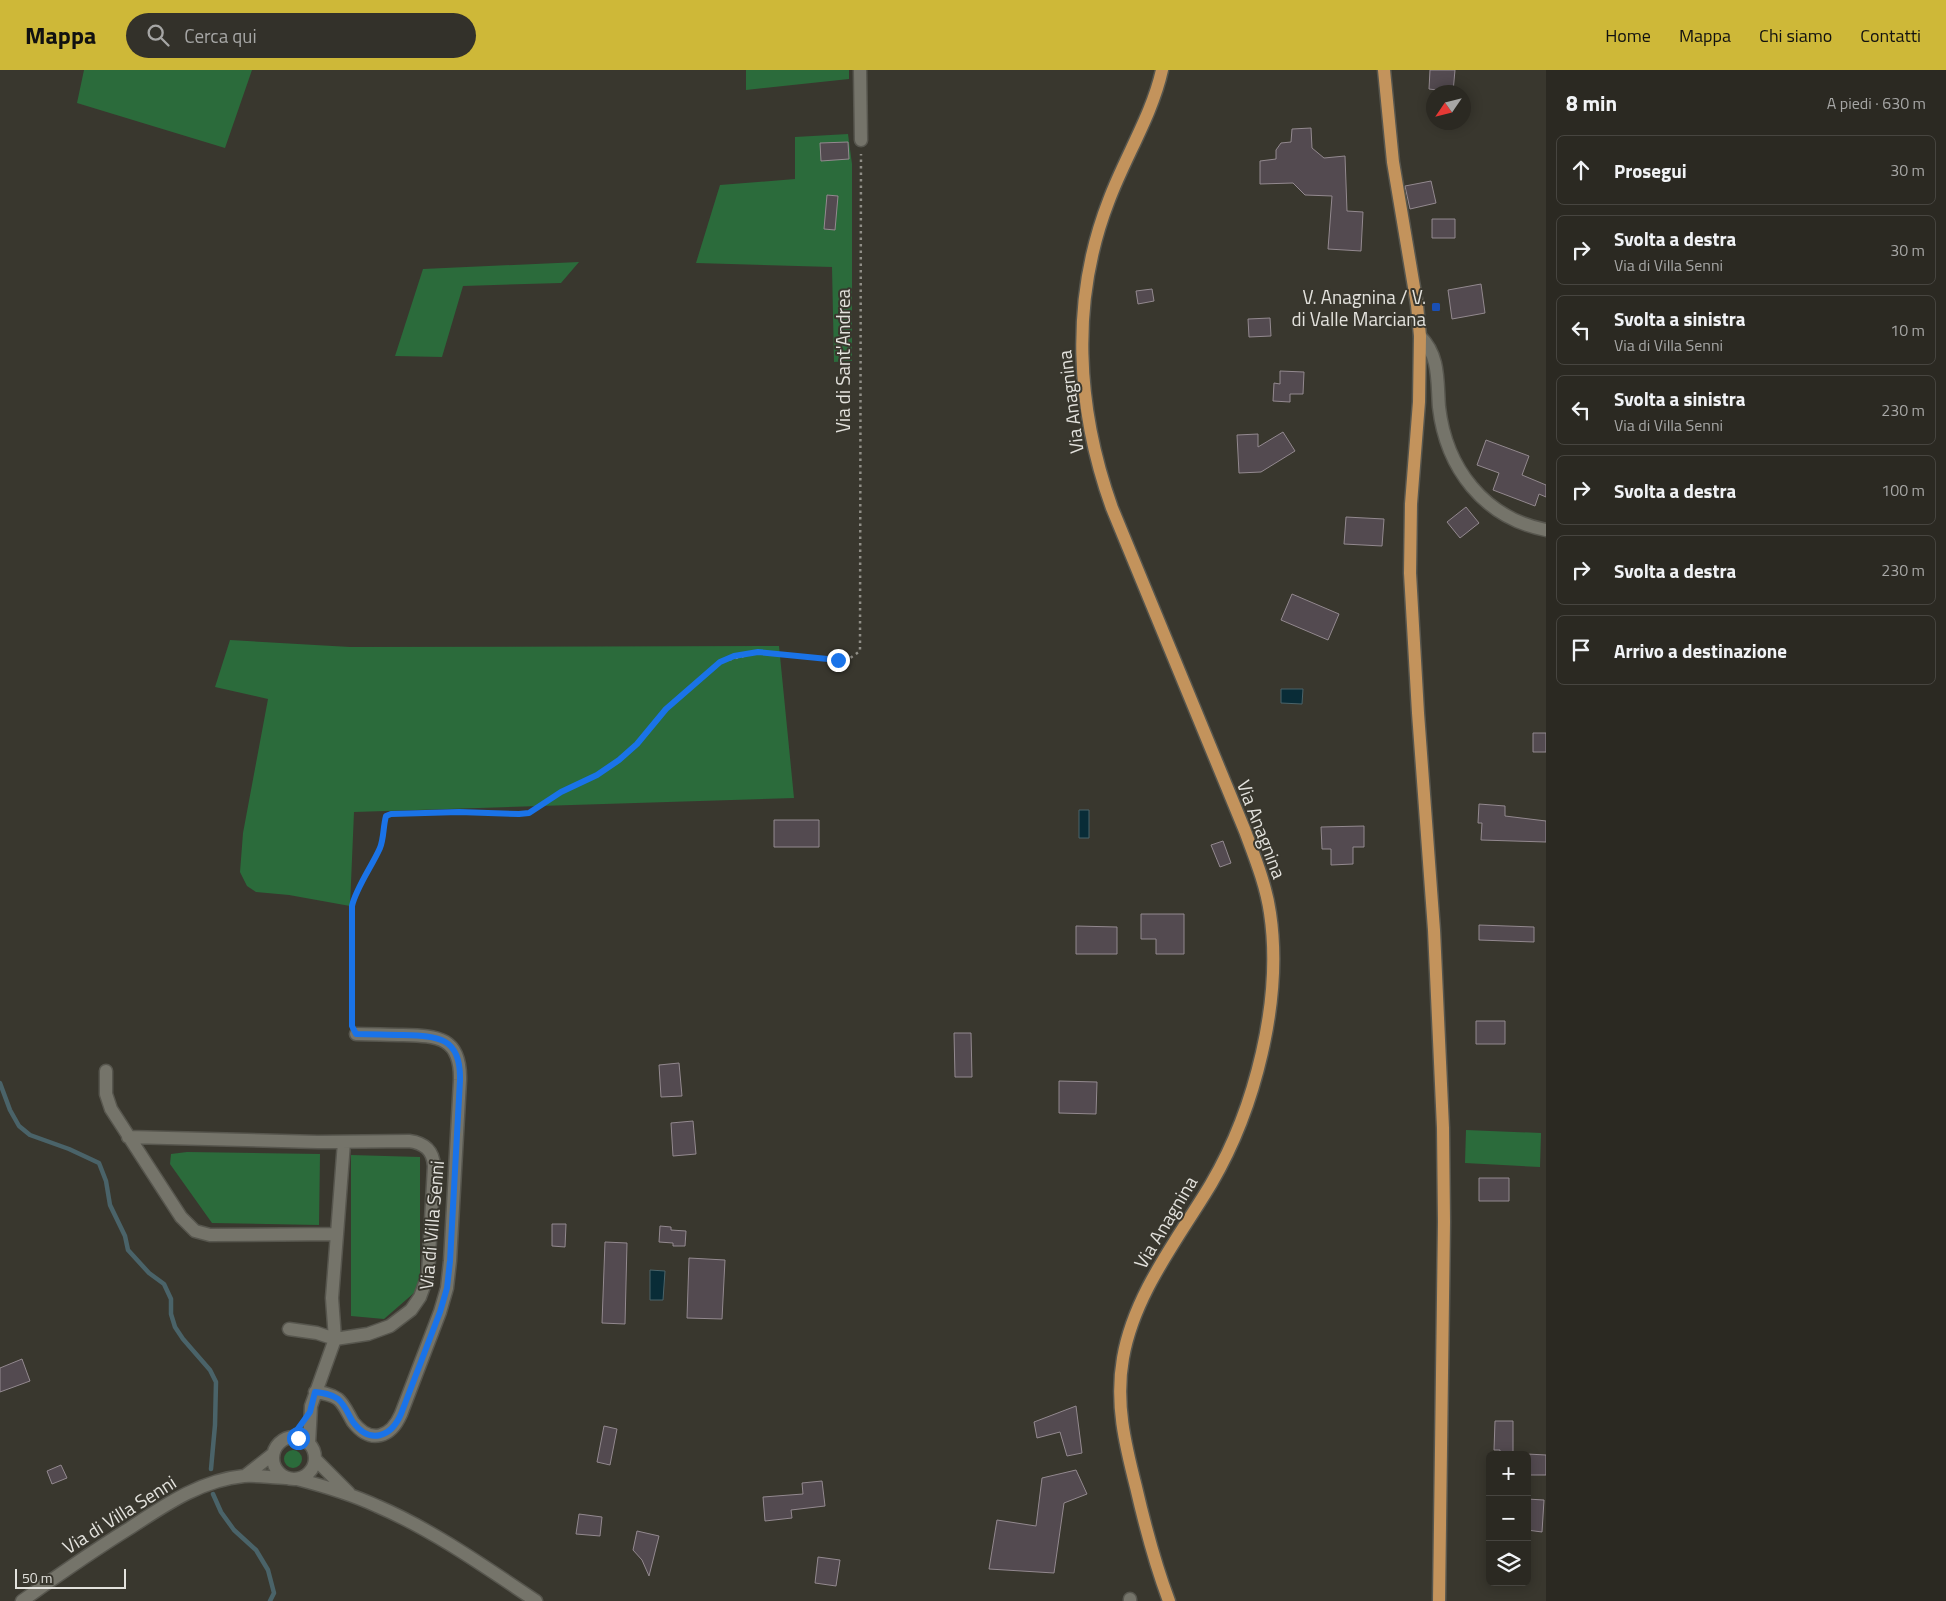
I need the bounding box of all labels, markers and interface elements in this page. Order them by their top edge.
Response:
search box [126,13,476,58]
text: Mappa [25,17,96,53]
icon: search [144,21,172,49]
text: Cerca qui [184,21,257,50]
text: Home [1605,22,1651,49]
text: Mappa [1679,22,1731,49]
text: Chi siamo [1759,22,1832,49]
text: Contatti [1860,22,1921,49]
north arrow [1426,85,1471,130]
text: 8 min [1566,87,1617,119]
text: A piedi · 630 m [1827,91,1926,115]
icon: ahead [1567,156,1595,184]
text: Prosegui [1614,156,1687,185]
text: 30 m [1890,158,1925,182]
text: Svolta a destra [1614,224,1736,253]
icon: right [1567,236,1595,264]
text: 30 m [1890,238,1925,262]
text: Via di Villa Senni [1614,253,1723,277]
place label: V. Anagnina / V. di Valle Marciana [1291,282,1426,333]
street label: Via di Sant'Andrea [828,288,857,433]
marker: V. Anagnina / V. di Valle Marciana [1430,301,1442,313]
text: Svolta a sinistra [1614,304,1745,333]
icon: left [1567,316,1595,344]
text: 10 m [1890,318,1925,342]
text: Via di Villa Senni [1614,333,1723,357]
street label: Via Anagnina [1049,348,1091,455]
text: Svolta a sinistra [1614,384,1745,413]
icon: left [1567,396,1595,424]
text: 230 m [1881,398,1925,422]
text: Via di Villa Senni [1614,413,1723,437]
icon: right [1567,476,1595,504]
text: Svolta a destra [1614,476,1736,505]
text: 100 m [1881,478,1925,502]
icon: right [1567,556,1595,584]
text: Svolta a destra [1614,556,1736,585]
text: 230 m [1881,558,1925,582]
icon: arrive [1567,636,1595,664]
text: Arrivo a destinazione [1614,636,1787,665]
route end [827,649,850,672]
street label: Via Anagnina [1230,775,1294,883]
street label: Via di Villa Senni [411,1159,451,1291]
street label: Via Anagnina [1126,1170,1204,1274]
route start [287,1427,310,1450]
map controls [1486,1451,1531,1586]
button: + [1486,1451,1531,1496]
street label: Via di Villa Senni [56,1467,182,1561]
button: − [1486,1496,1531,1541]
button: layers [1486,1541,1531,1586]
scale bar [15,1566,126,1589]
text: 50 m [22,1567,52,1588]

